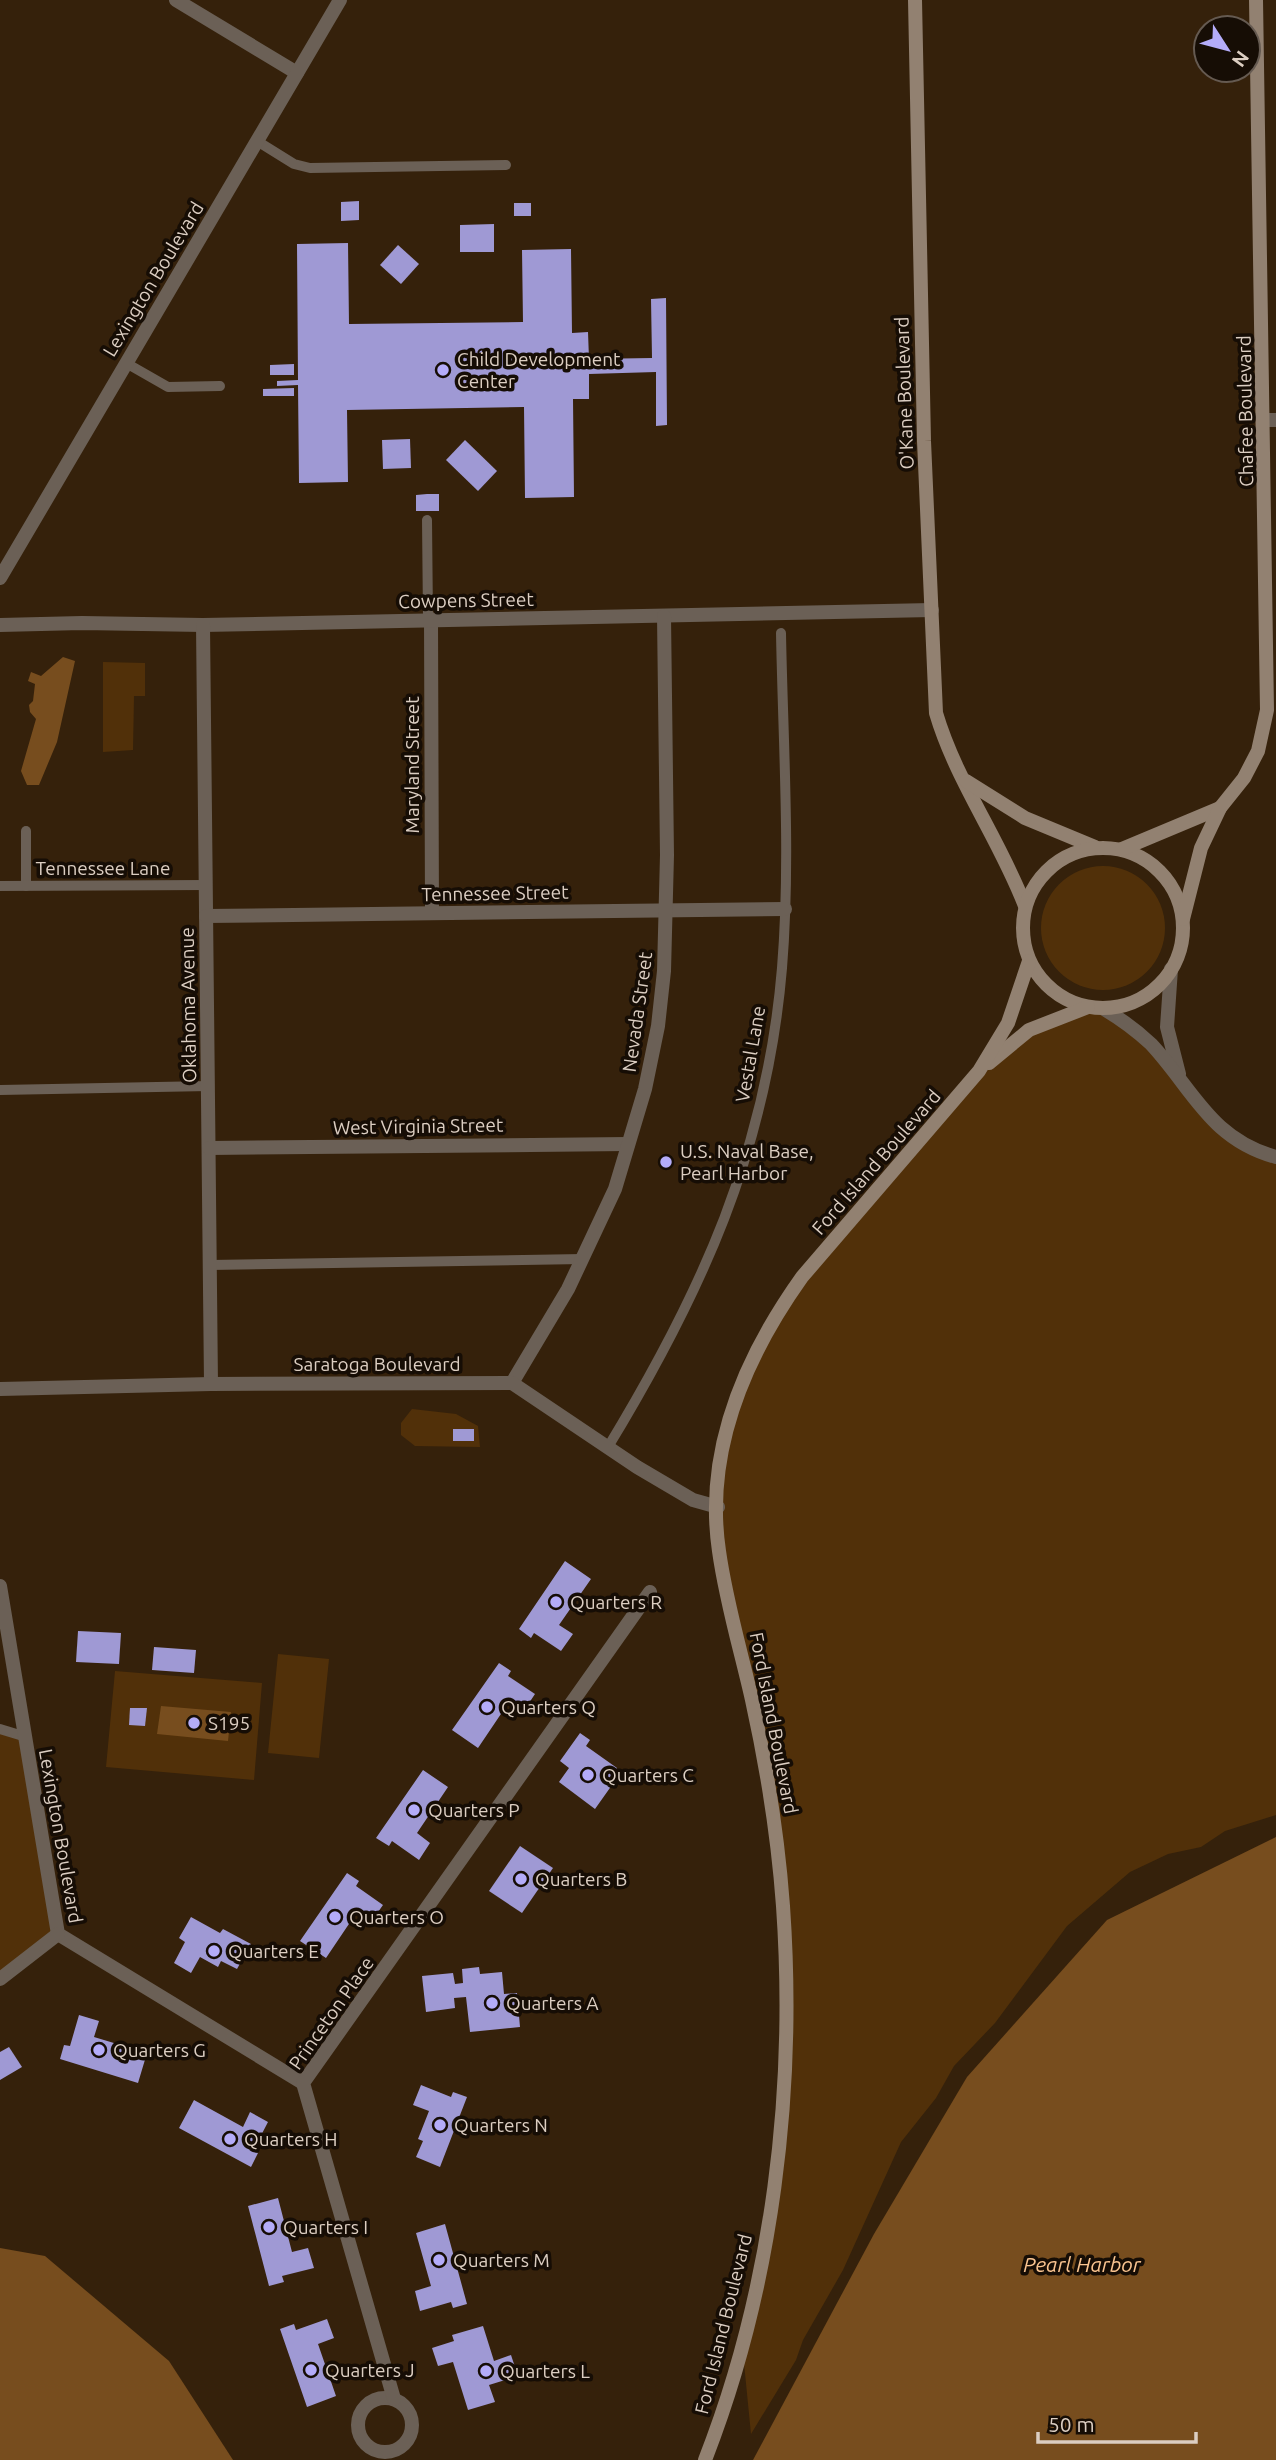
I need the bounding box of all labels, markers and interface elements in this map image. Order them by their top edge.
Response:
north arrow [1192,14,1262,84]
text: N [1228,47,1254,71]
street label: Lexington Boulevard [98,198,208,360]
street label: O'Kane Boulevard [890,316,918,470]
street label: Chafee Boulevard [1233,335,1257,487]
place label: Child Development Center [457,348,621,392]
marker: Child Development Center [435,362,451,378]
street label: Cowpens Street [398,588,534,612]
street label: Maryland Street [401,696,423,834]
street label: Tennessee Lane [36,857,170,879]
street label: Tennessee Street [421,881,569,905]
street label: Oklahoma Avenue [176,927,200,1083]
street label: Nevada Street [618,950,656,1074]
street label: Vestal Lane [731,1004,769,1104]
street label: Ford Island Boulevard [807,1085,945,1239]
street label: West Virginia Street [333,1114,504,1138]
place label: U.S. Naval Base, Pearl Harbor [680,1140,814,1184]
marker: U.S. Naval Base, Pearl Harbor [658,1154,674,1170]
street label: Saratoga Boulevard [293,1353,461,1375]
place label: Quarters R [570,1591,662,1613]
marker: Quarters R [548,1594,564,1610]
street label: Ford Island Boulevard [746,1630,802,1816]
place label: Quarters Q [501,1696,596,1718]
marker: Quarters Q [479,1699,495,1715]
place label: S195 [208,1712,250,1734]
marker: S195 [186,1715,202,1731]
street label: Lexington Boulevard [35,1747,87,1925]
place label: Quarters C [602,1764,694,1786]
marker: Quarters C [580,1767,596,1783]
place label: Quarters P [428,1799,520,1821]
marker: Quarters P [406,1802,422,1818]
place label: Quarters B [535,1868,627,1890]
marker: Quarters B [513,1871,529,1887]
place label: Quarters O [349,1906,444,1928]
marker: Quarters O [327,1909,343,1925]
place label: Quarters E [228,1940,319,1962]
marker: Quarters E [206,1943,222,1959]
street label: Princeton Place [284,1952,378,2074]
place label: Quarters A [506,1992,599,2014]
marker: Quarters A [484,1995,500,2011]
place label: Quarters G [113,2039,206,2061]
marker: Quarters G [91,2042,107,2058]
place label: Quarters N [454,2114,548,2136]
marker: Quarters N [432,2117,448,2133]
place label: Quarters H [244,2128,338,2150]
marker: Quarters H [222,2131,238,2147]
place label: Quarters I [283,2216,368,2238]
marker: Quarters I [261,2219,277,2235]
street label: Ford Island Boulevard [690,2232,756,2416]
place label: Quarters M [453,2249,550,2271]
marker: Quarters M [431,2252,447,2268]
water label: Pearl Harbor [1023,2252,1142,2276]
place label: Quarters J [325,2359,415,2381]
place label: Quarters L [500,2360,590,2382]
marker: Quarters J [303,2362,319,2378]
marker: Quarters L [478,2363,494,2379]
scale bar [1038,2400,1196,2444]
text: 50 m [1048,2412,1095,2436]

